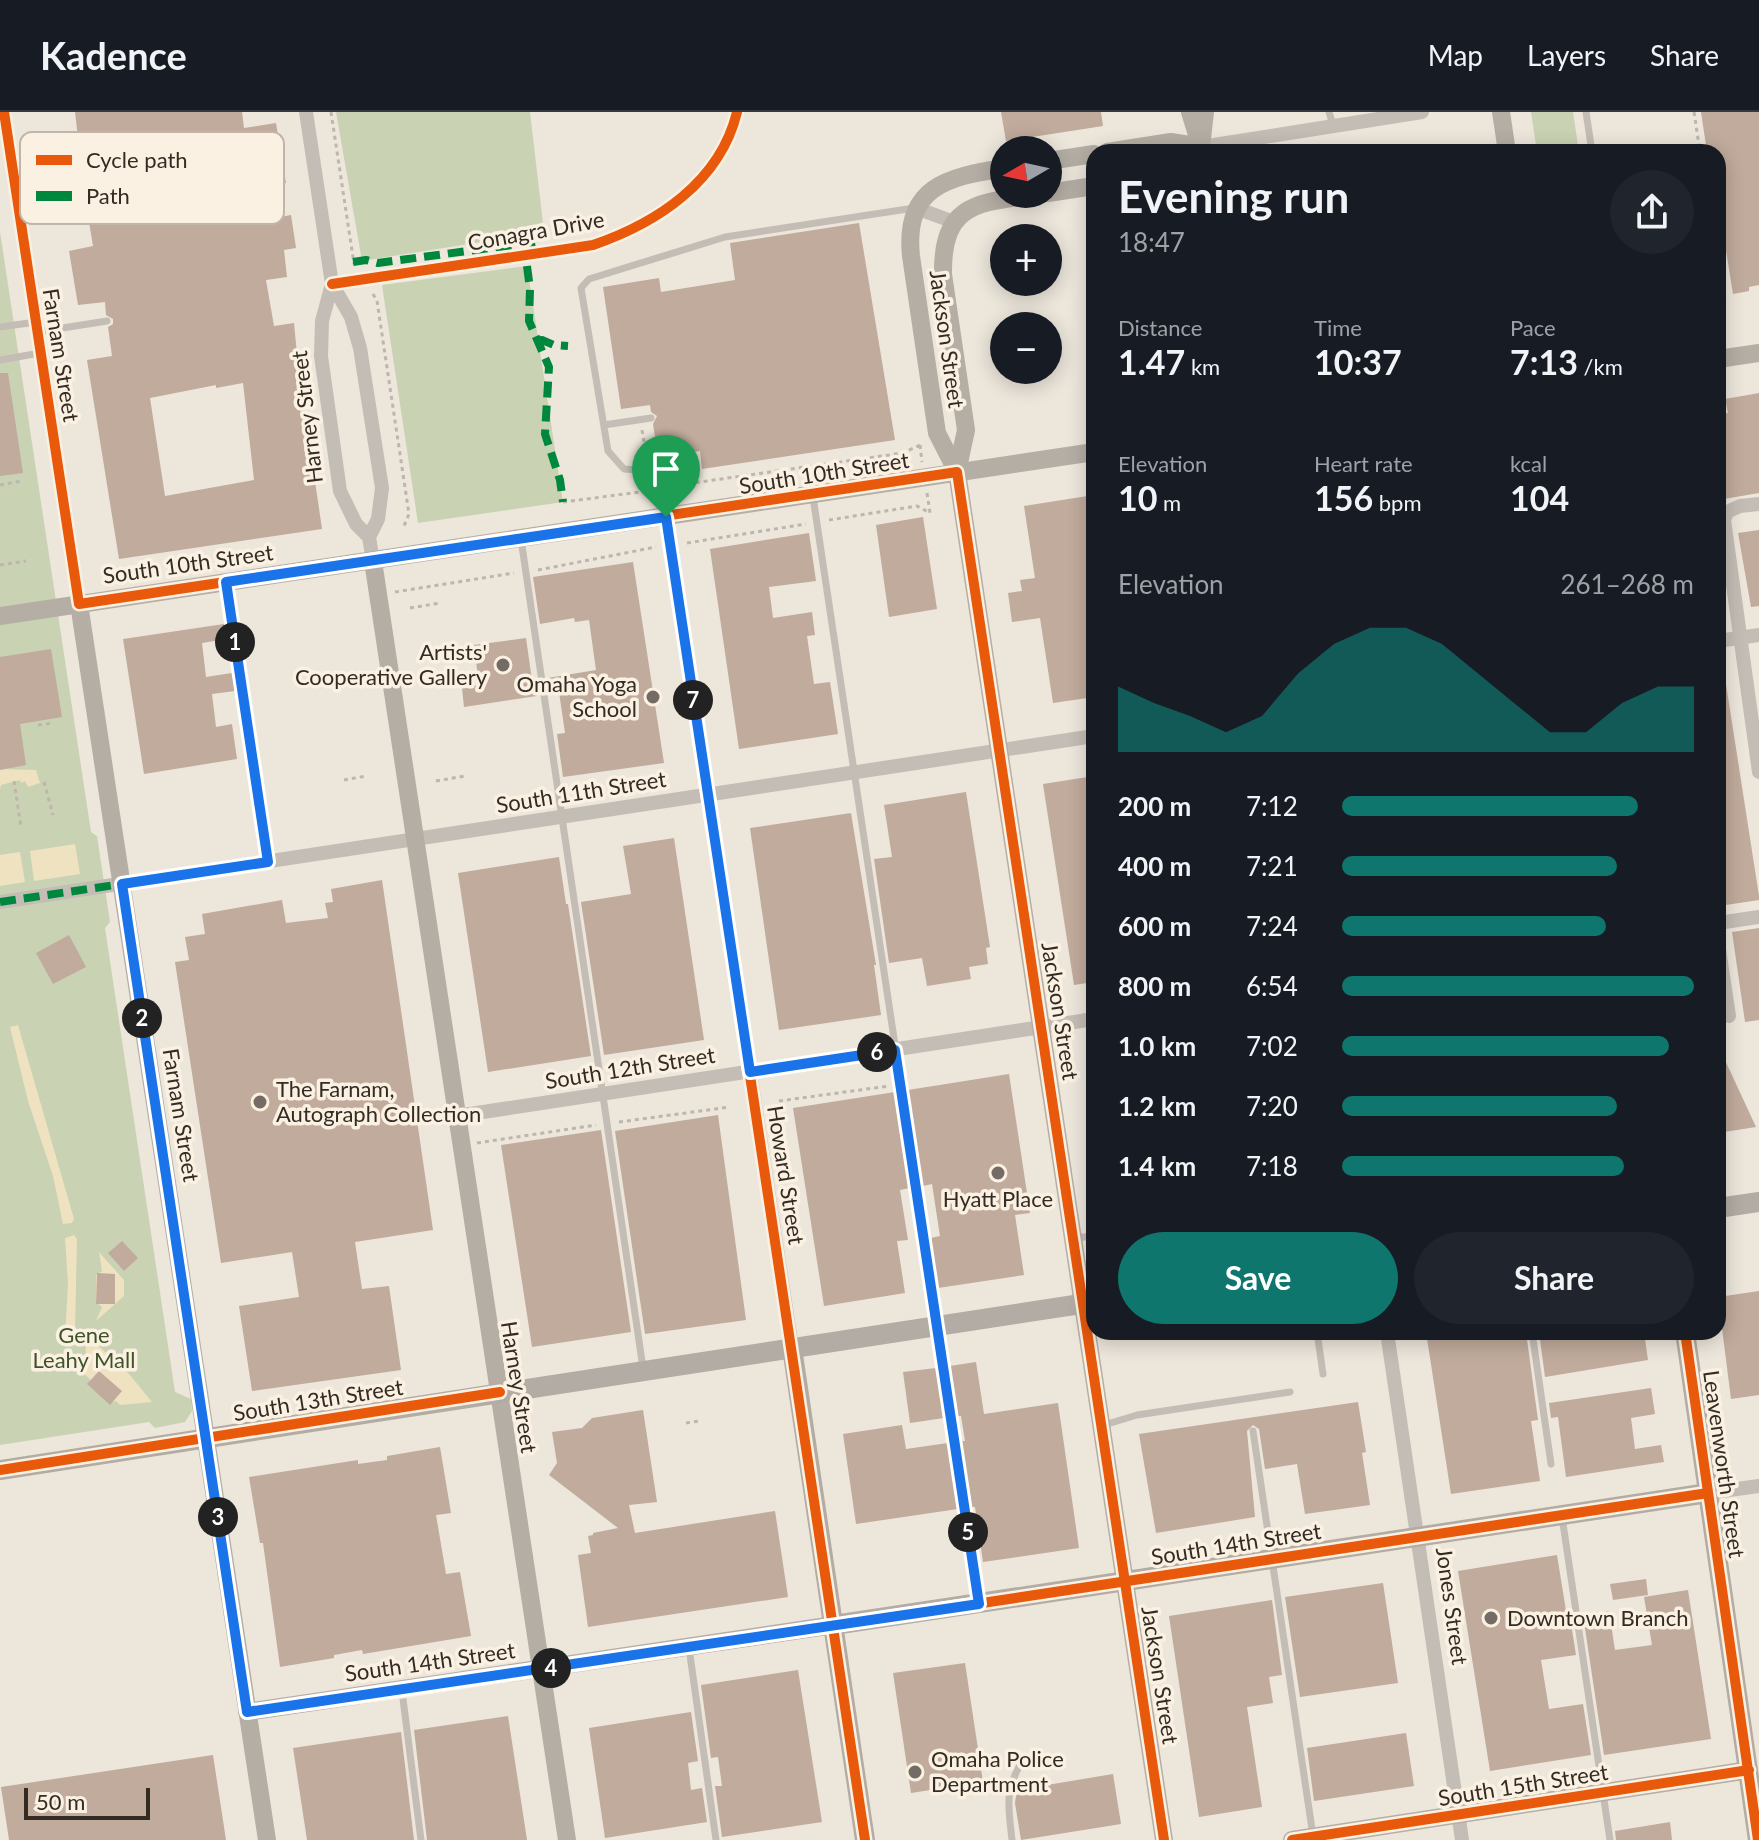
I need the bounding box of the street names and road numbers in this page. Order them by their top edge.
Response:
street label: Conagra Drive [465,205,606,256]
street label: Jackson Street [924,268,971,410]
street label: Farnam Street [38,286,85,424]
street label: Harney Street [285,349,328,485]
street label: South 10th Street [737,446,911,499]
street label: South 10th Street [101,538,275,589]
street label: South 11th Street [494,765,668,818]
street label: Jackson Street [1036,940,1085,1082]
street label: South 12th Street [543,1041,717,1094]
street label: Farnam Street [158,1046,205,1184]
street label: Howard Street [762,1104,811,1246]
street label: Harney Street [496,1319,543,1455]
street label: Leavenworth Street [1698,1368,1751,1560]
street label: South 13th Street [231,1373,405,1426]
street label: South 14th Street [1149,1517,1323,1570]
street label: Jones Street [1431,1545,1474,1667]
street label: Jackson Street [1136,1604,1185,1746]
street label: South 14th Street [343,1636,517,1687]
street label: South 15th Street [1436,1758,1610,1811]

